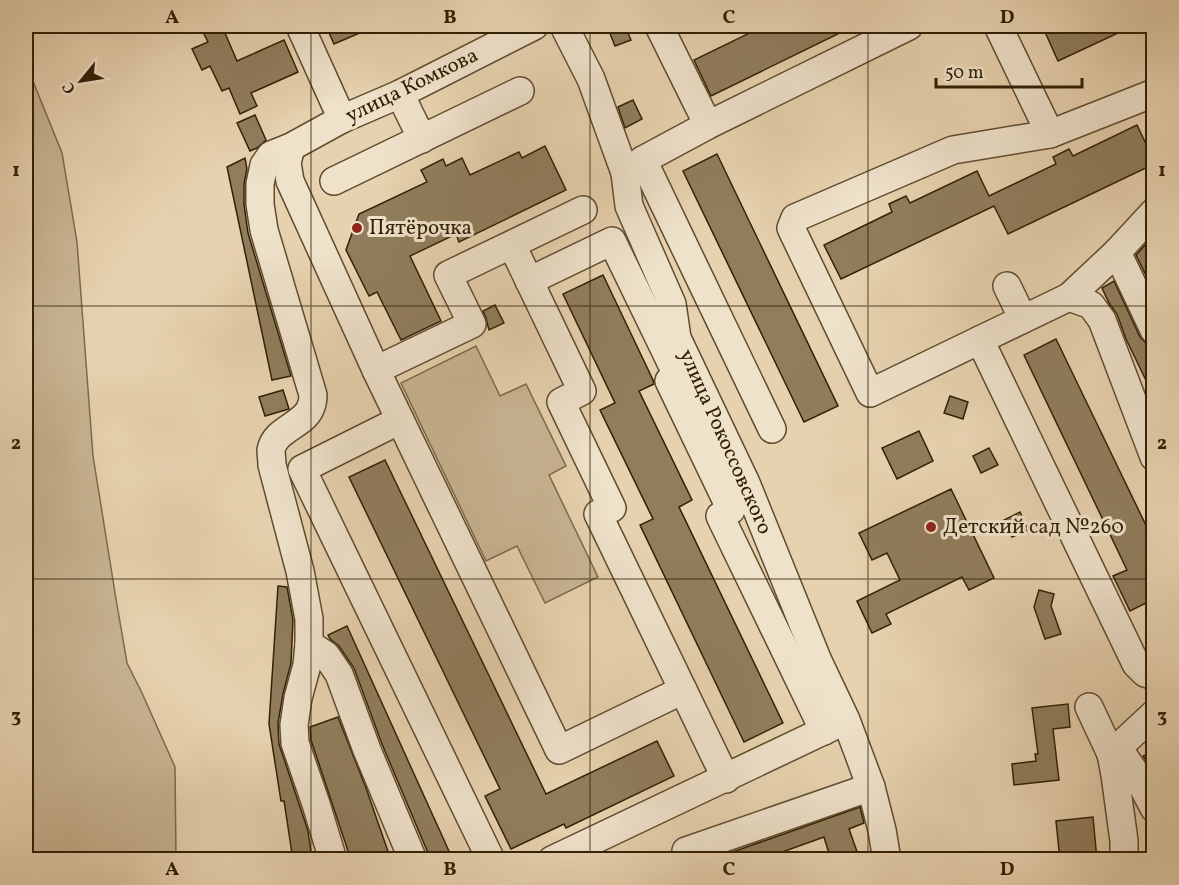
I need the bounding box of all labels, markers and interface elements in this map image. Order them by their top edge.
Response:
text: A [165,4,179,32]
text: B [443,4,457,32]
text: C [723,4,736,32]
text: D [1000,4,1014,32]
street label: улица Комкова [341,41,483,131]
north arrow [51,51,111,111]
scale bar [936,51,1082,89]
text: 50 m [945,61,984,86]
text: С [58,78,82,97]
text: 1 [12,157,20,185]
text: 1 [1158,157,1166,185]
place label: Пятёрочка [369,214,472,243]
marker: Пятёрочка [350,221,364,235]
street label: улица Рокоссовского [671,345,779,539]
text: 2 [11,430,21,458]
text: 2 [1157,430,1167,458]
place label: Детский сад №260 [943,513,1124,542]
marker: Детский сад №260 [924,520,938,534]
text: 3 [11,703,21,731]
text: 3 [1157,703,1167,731]
text: A [165,856,179,884]
text: B [443,856,457,884]
text: C [723,856,736,884]
text: D [1000,856,1014,884]

